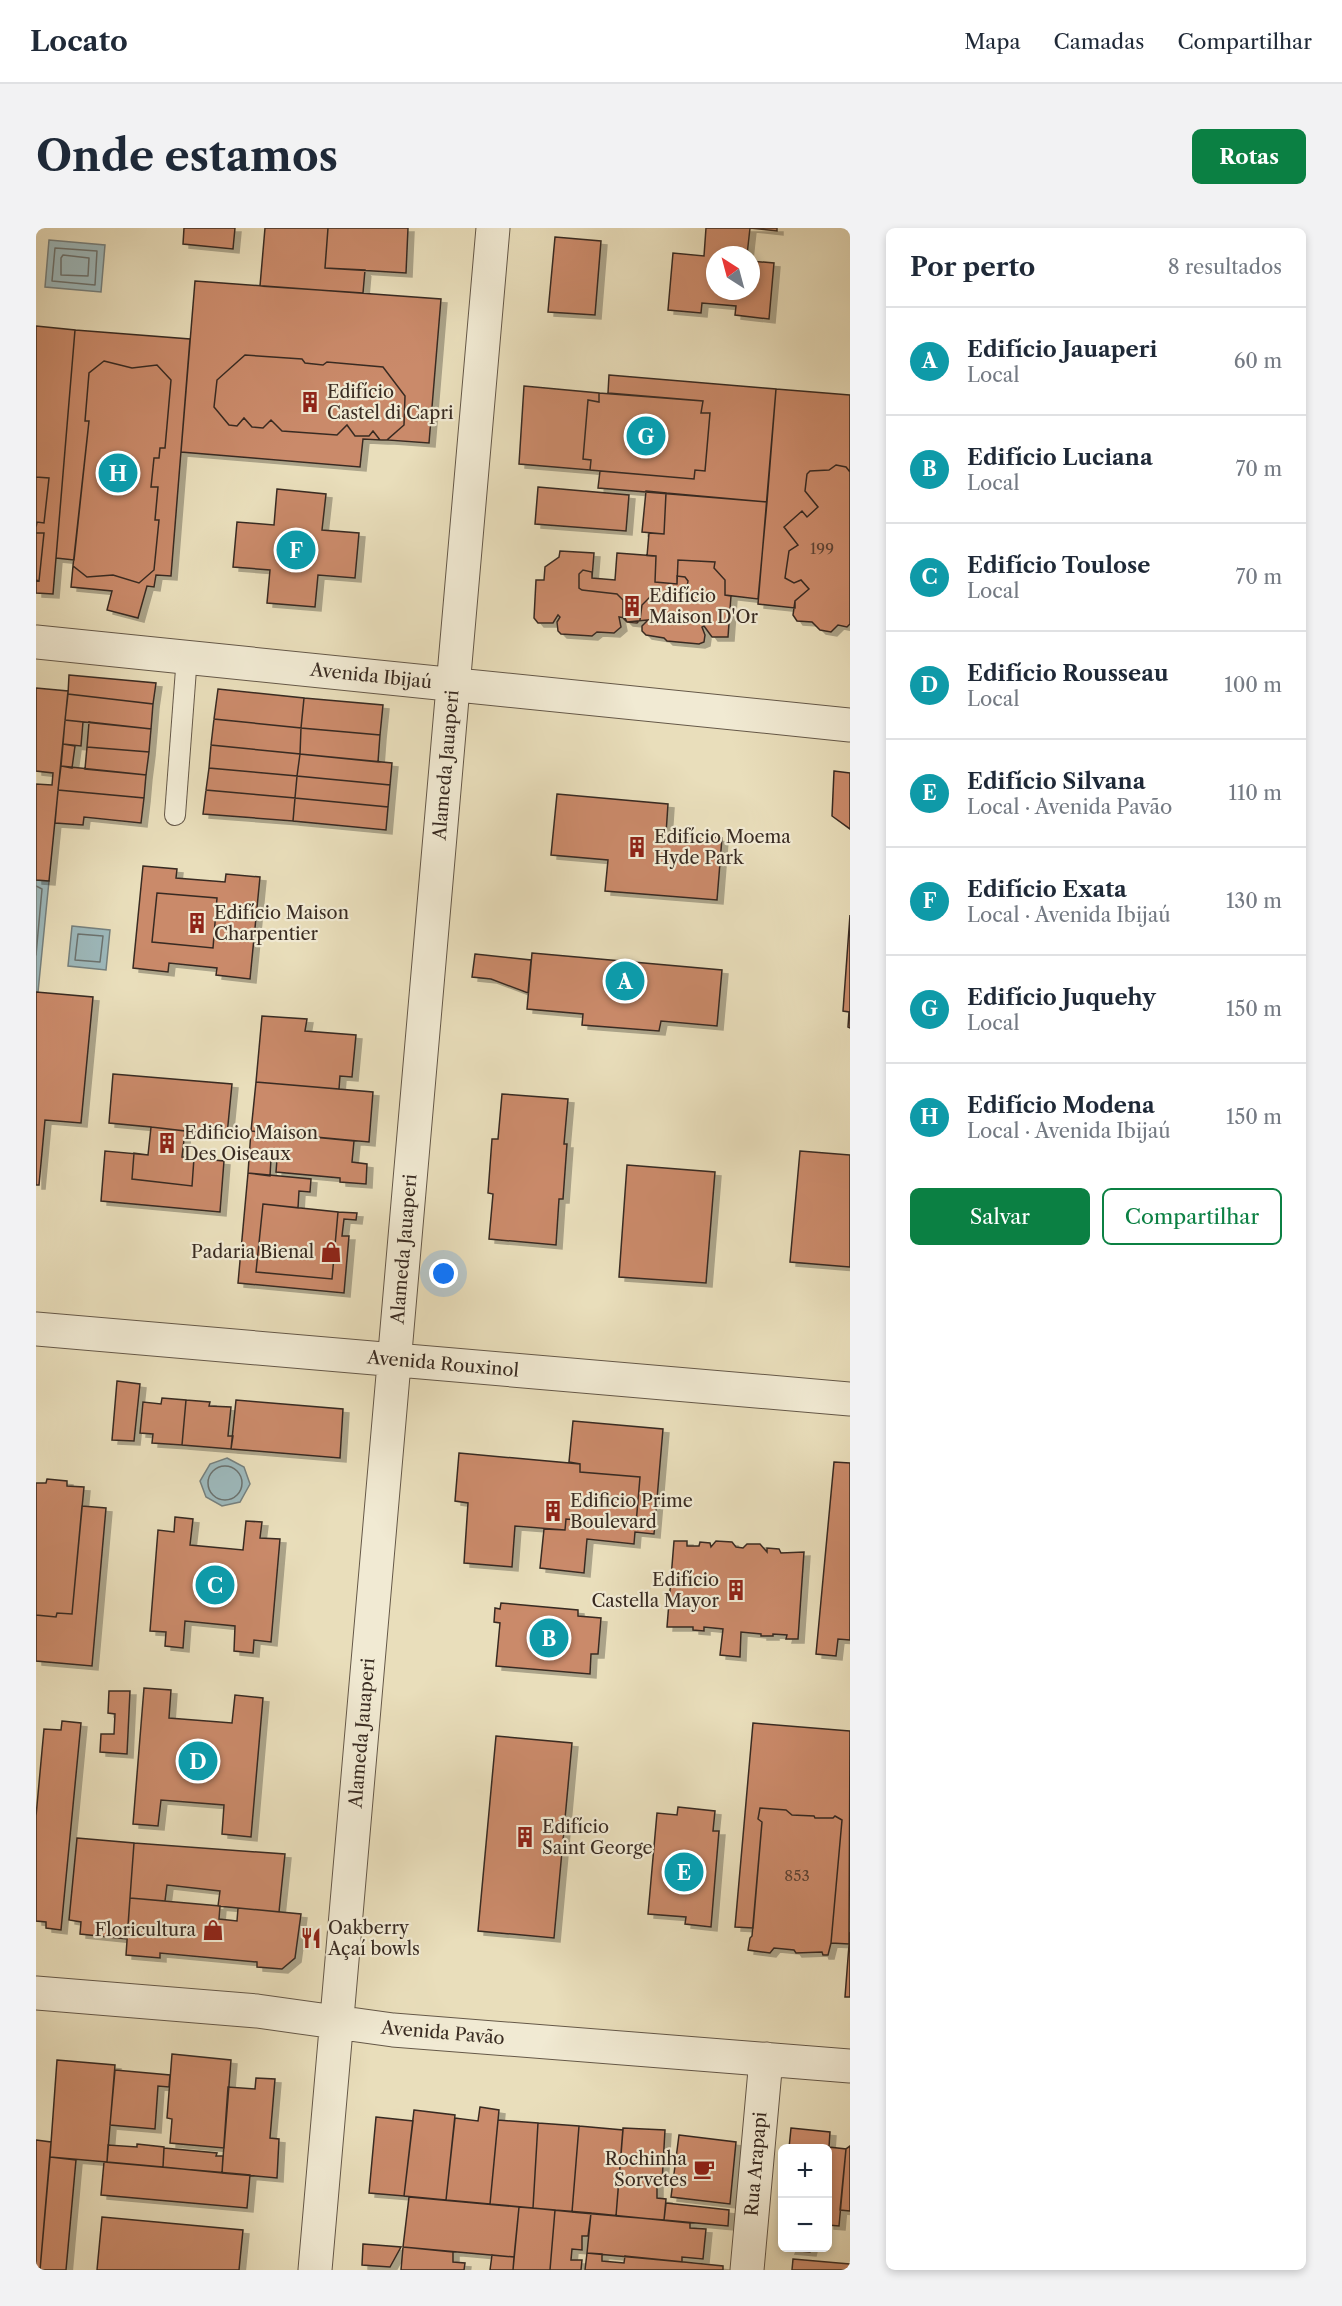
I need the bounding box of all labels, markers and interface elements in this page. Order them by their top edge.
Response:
text: Locato [30,24,128,58]
text: Mapa [964,29,1020,54]
text: Camadas [1053,29,1144,54]
text: Compartilhar [1177,29,1312,54]
button: Rotas [1192,129,1306,184]
text: Onde estamos [36,130,338,182]
north arrow [706,246,760,300]
text: Por perto [910,251,1035,283]
text: 8 resultados [1168,255,1282,279]
text: Edifício Jauaperi [967,336,1157,363]
text: A [922,349,937,373]
text: 60 m [1234,349,1282,373]
text: Local [967,363,1019,387]
place label: Edifício Castel di Capri [327,381,454,424]
building icon: Edifício Castel di Capri [298,390,322,414]
pin: G [626,414,666,458]
text: Edifício Luciana [967,444,1153,471]
pin: H [98,450,137,496]
text: B [922,457,937,481]
text: 70 m [1236,457,1282,481]
text: Local [967,471,1019,495]
pin: F [276,528,316,572]
house number: 199 [810,539,834,558]
text: Edifício Toulose [967,552,1150,579]
text: C [921,565,938,589]
text: 70 m [1236,565,1282,589]
text: Local [967,579,1019,603]
place label: Edifício Maison D'Or [649,585,758,628]
building icon: Edifício Maison D'Or [620,594,644,618]
street label: Avenida Ibijaú [308,659,433,693]
text: Edifício Rousseau [967,660,1169,687]
text: D [921,673,938,697]
text: 100 m [1224,673,1282,697]
text: Local [967,687,1019,711]
street label: Alameda Jauaperi [428,689,464,842]
text: Edifício Silvana [967,768,1145,795]
text: E [922,781,937,805]
text: 110 m [1229,781,1282,805]
text: Local · Avenida Pavão [967,795,1172,819]
place label: Edifício Moema Hyde Park [654,826,791,869]
building icon: Edifício Moema Hyde Park [625,835,649,859]
text: Edifício Exata [967,876,1127,903]
text: F [923,889,936,913]
text: 130 m [1226,889,1282,913]
place label: Edifício Maison Charpentier [214,902,349,945]
text: Local · Avenida Ibijaú [967,903,1170,927]
building icon: Edifício Maison Charpentier [185,911,209,935]
pin: A [606,958,644,1004]
text: Edifício Juquehy [967,984,1156,1011]
text: G [921,997,938,1021]
text: 150 m [1226,997,1282,1021]
text: Local [967,1011,1019,1035]
text: Edifício Modena [967,1092,1155,1119]
text: H [920,1105,939,1129]
text: 150 m [1226,1105,1282,1129]
text: Local · Avenida Ibijaú [967,1119,1170,1143]
place label: Edificio Maison Des Oiseaux [184,1122,318,1165]
building icon: Edificio Maison Des Oiseaux [155,1131,179,1155]
street label: Alameda Jauaperi [386,1173,422,1326]
button: Salvar [910,1188,1090,1245]
button: Compartilhar [1102,1188,1282,1245]
shop icon: Padaria Bienal [319,1240,343,1264]
place label: Padaria Bienal [191,1241,314,1263]
your location [429,1259,458,1288]
street label: Avenida Rouxinol [365,1346,520,1382]
place label: Edificio Prime Boulevard [570,1490,693,1533]
building icon: Edificio Prime Boulevard [541,1499,565,1523]
pin: C [196,1562,234,1608]
place label: Edifício Castella Mayor [591,1569,719,1612]
building icon: Edifício Castella Mayor [724,1578,748,1602]
pin: B [530,1616,568,1660]
street label: Alameda Jauaperi [344,1657,380,1810]
pin: D [178,1738,218,1784]
place label: Edifício Saint George [542,1816,653,1859]
building icon: Edifício Saint George [513,1825,537,1849]
pin: E [664,1850,704,1894]
house number: 853 [784,1866,810,1885]
place label: Oakberry Açaí bowls [327,1917,420,1960]
shop icon: Floricultura [201,1918,225,1942]
place label: Floricultura [95,1919,197,1941]
restaurant icon: Oakberry Açaí bowls [299,1926,323,1950]
street label: Avenida Pavão [379,2017,506,2049]
street label: Rua Arapapi [740,2110,772,2217]
map controls [778,2144,832,2252]
button: + [778,2144,832,2198]
place label: Rochinha Sorvetes [605,2148,687,2191]
cafe icon: Rochinha Sorvetes [692,2157,716,2181]
button: − [778,2198,832,2252]

